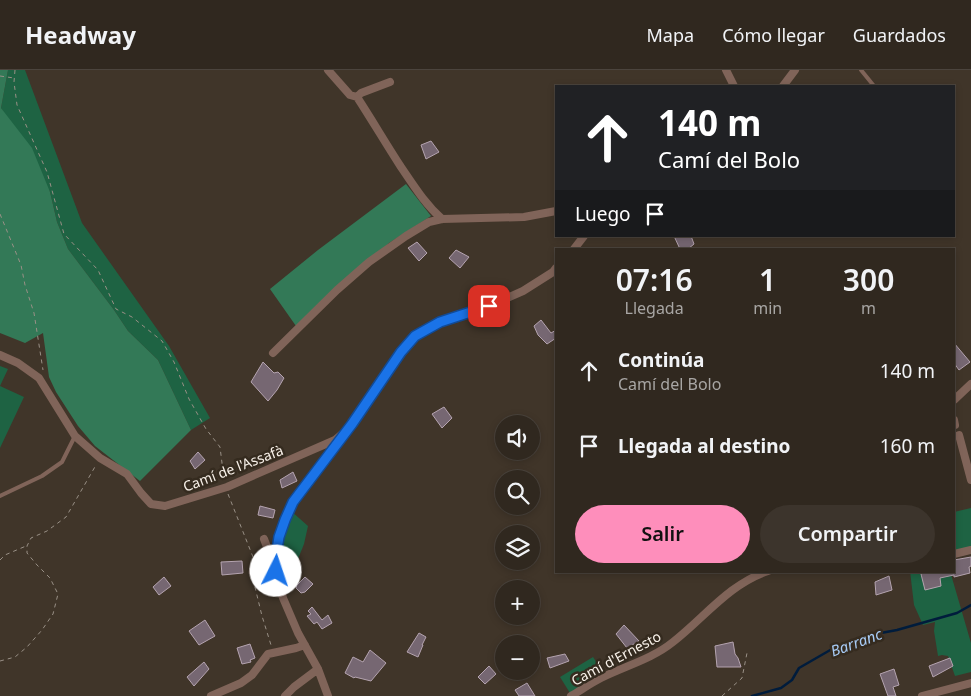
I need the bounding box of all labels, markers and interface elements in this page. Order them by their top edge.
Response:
text: Headway [25,18,136,51]
text: Mapa [647,23,694,47]
text: Cómo llegar [722,23,825,47]
text: Guardados [853,23,946,47]
text: 140 m [658,99,761,146]
icon: ahead [575,105,640,170]
text: Camí del Bolo [658,144,800,174]
icon: arrive [641,200,669,228]
text: Luego [575,201,631,227]
text: 07:16 [616,259,693,300]
text: 1 [759,259,776,300]
text: 300 [843,259,894,300]
pin [468,285,510,327]
icon: arrive [475,292,503,320]
text: Llegada [625,297,684,319]
text: min [753,297,782,319]
text: m [861,297,876,319]
text: Continúa [618,347,704,373]
icon: ahead [575,357,603,385]
text: 140 m [880,358,935,384]
text: Camí del Bolo [618,373,721,395]
map controls [495,415,540,680]
button: sound [495,415,540,460]
icon: arrive [575,432,603,460]
text: Llegada al destino [618,433,790,459]
text: 160 m [880,433,935,459]
street label: Camí de l'Assafà [180,440,286,496]
button: search [495,470,540,515]
button: Salir [575,505,750,563]
button: Compartir [760,505,935,563]
button: layers [495,525,540,570]
position arrow [249,544,301,596]
button: + [495,580,540,625]
water label: Barranc [828,623,885,660]
street label: Camí d'Ernesto [568,626,664,690]
button: − [495,635,540,680]

